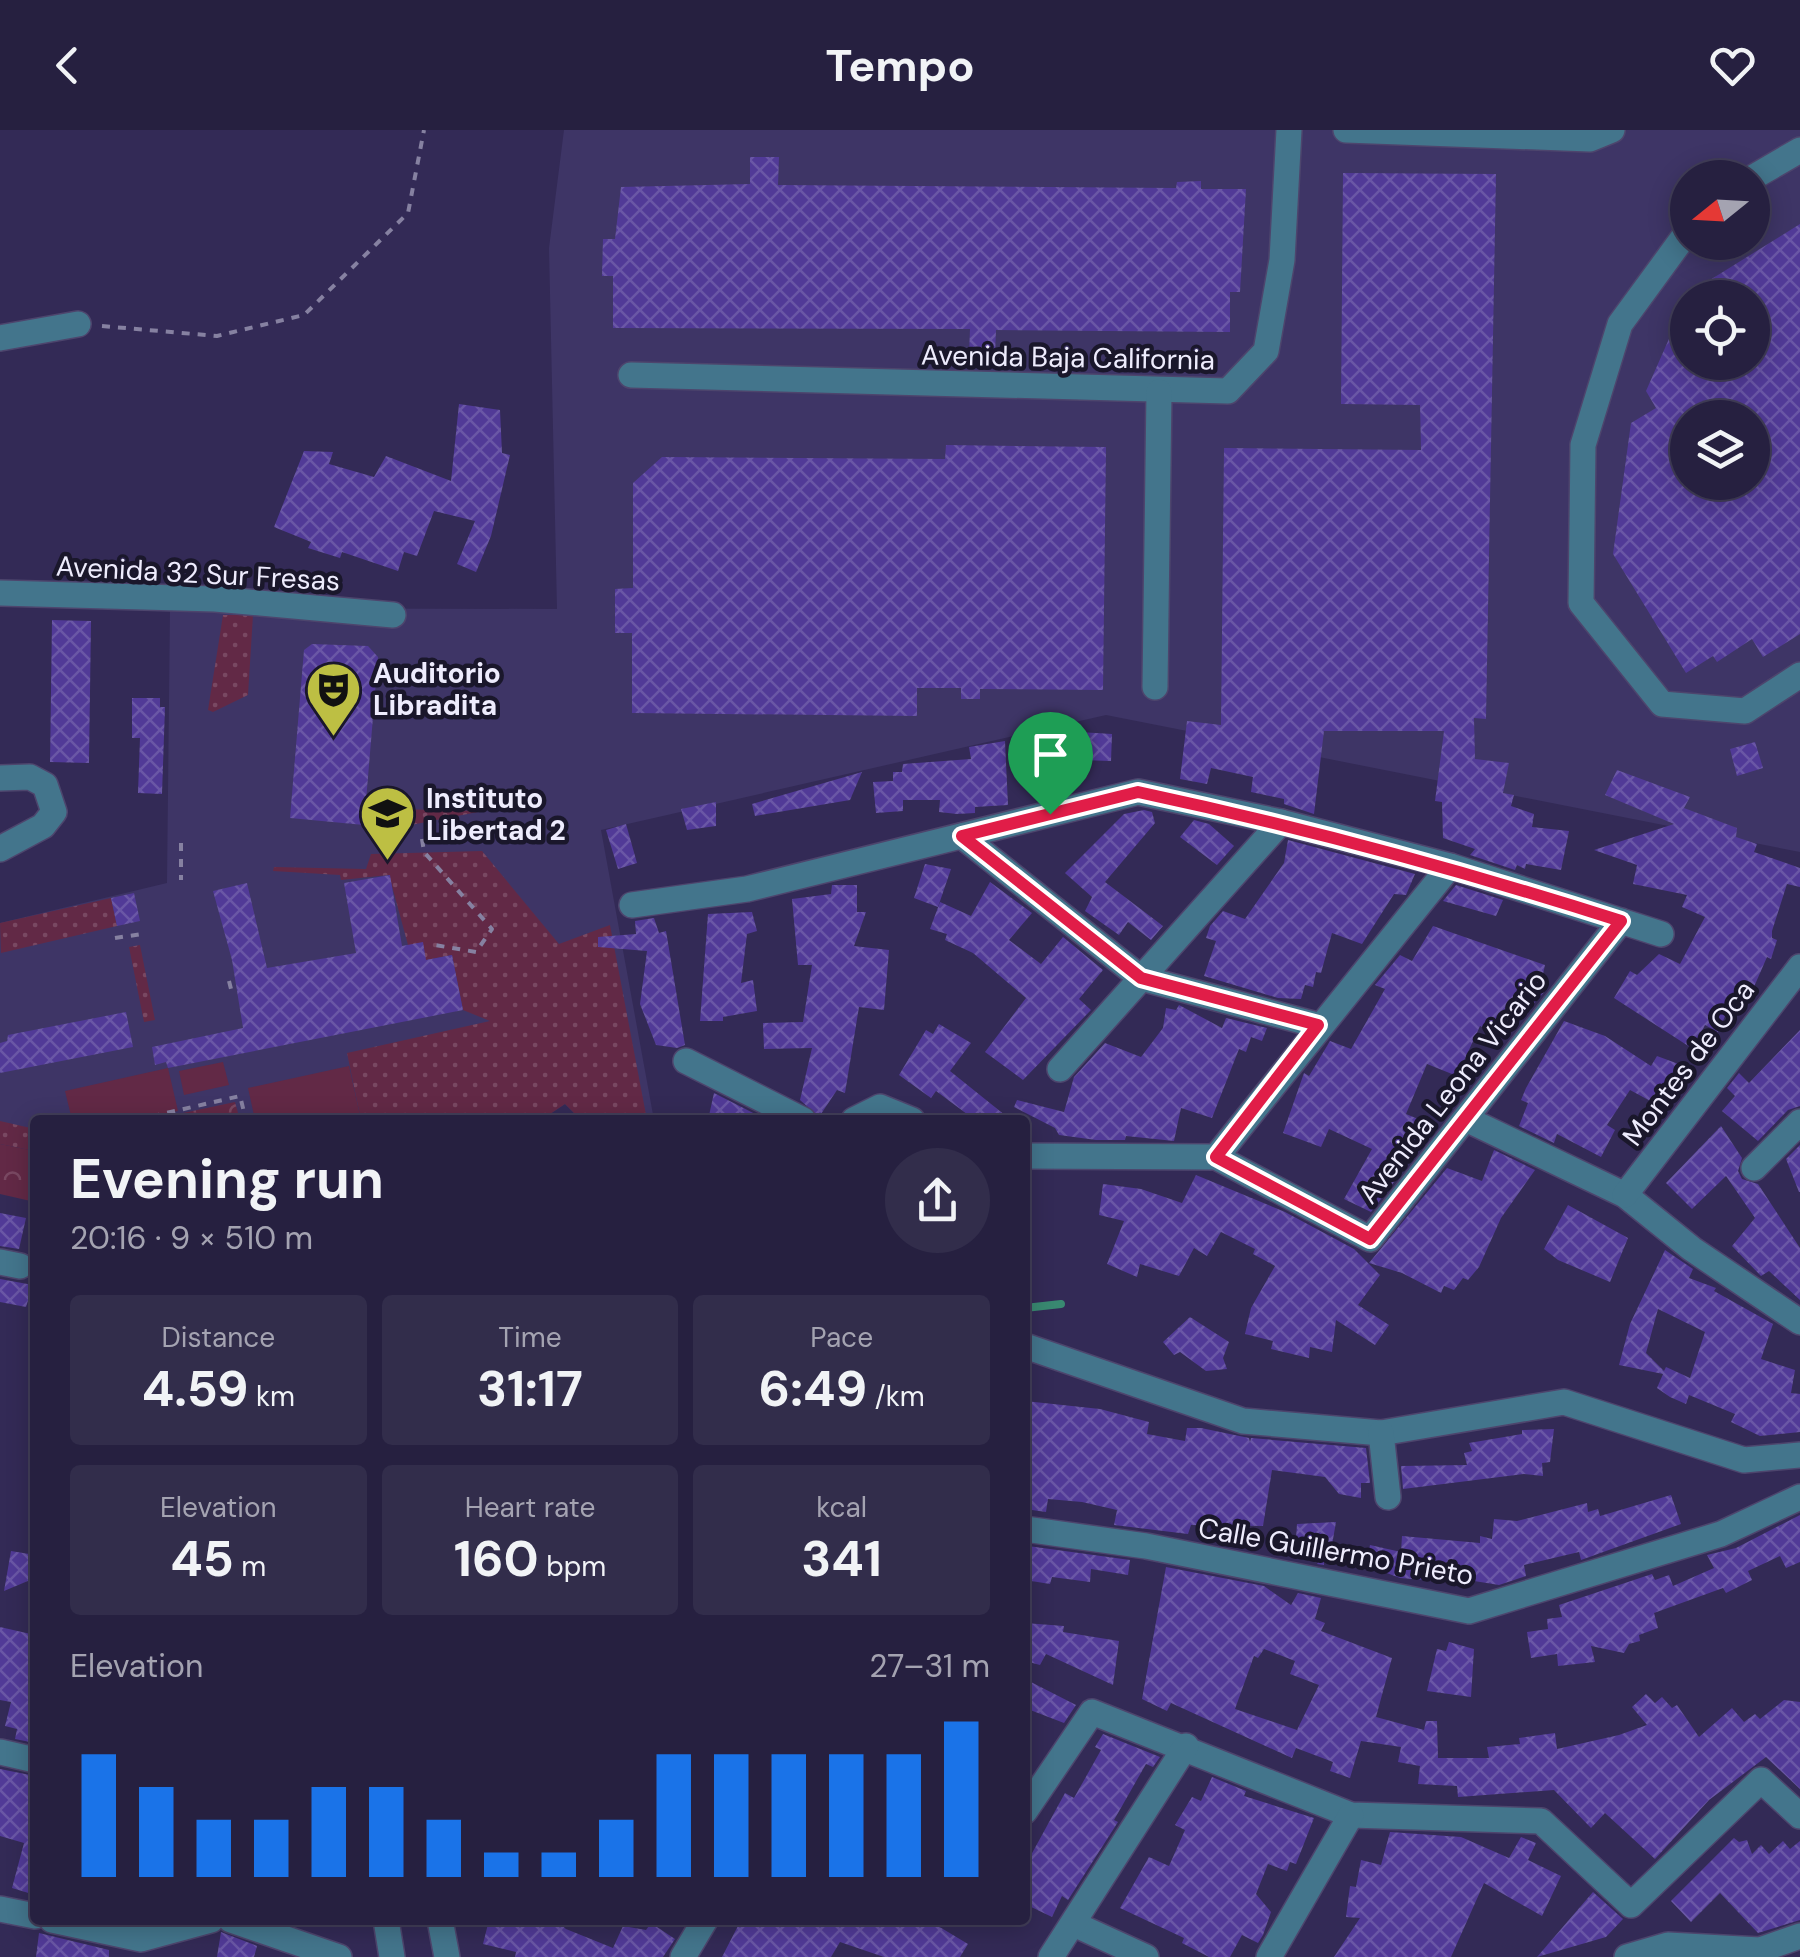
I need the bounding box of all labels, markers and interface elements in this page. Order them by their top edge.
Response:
text: Tempo [825,36,975,95]
icon: back [40,38,95,93]
icon: heart [1705,38,1760,93]
north arrow [1670,160,1770,260]
map controls [1670,160,1770,500]
button: locate [1670,280,1770,380]
street label: Avenida Baja California [921,336,1215,379]
button: layers [1670,400,1770,500]
street label: Avenida 32 Sur Fresas [55,548,341,599]
place label: Auditorio Libradita [373,655,501,724]
theatre icon: Auditorio Libradita [304,659,364,738]
pin [1008,712,1093,815]
icon: arrive [1023,727,1078,782]
place label: Instituto Libertad 2 [426,780,566,849]
school or university icon: Instituto Libertad 2 [357,784,417,863]
street label: Avenida Leona Vicario [1350,963,1555,1211]
street label: Montes de Oca [1614,973,1763,1154]
text: Evening run [70,1143,384,1215]
button: share [885,1148,990,1253]
text: 20:16 · 9 × 510 m [70,1217,313,1259]
text: Distance [162,1319,275,1356]
text: Time [498,1319,562,1356]
text: Pace [810,1319,873,1356]
text: 4.59 [142,1356,248,1422]
text: 31:17 [477,1356,583,1422]
text: 6:49 [759,1356,867,1422]
text: km [248,1378,295,1415]
text: /km [867,1378,925,1415]
text: Elevation [160,1489,277,1526]
text: Heart rate [465,1489,595,1526]
text: kcal [816,1489,867,1526]
street label: Calle Guillermo Prieto [1195,1509,1476,1594]
text: 45 [170,1526,234,1592]
text: 160 [454,1526,539,1592]
text: 341 [801,1526,882,1592]
text: m [234,1548,266,1585]
text: bpm [539,1548,606,1585]
text: Elevation [70,1645,203,1687]
text: 27–31 m [869,1645,990,1687]

